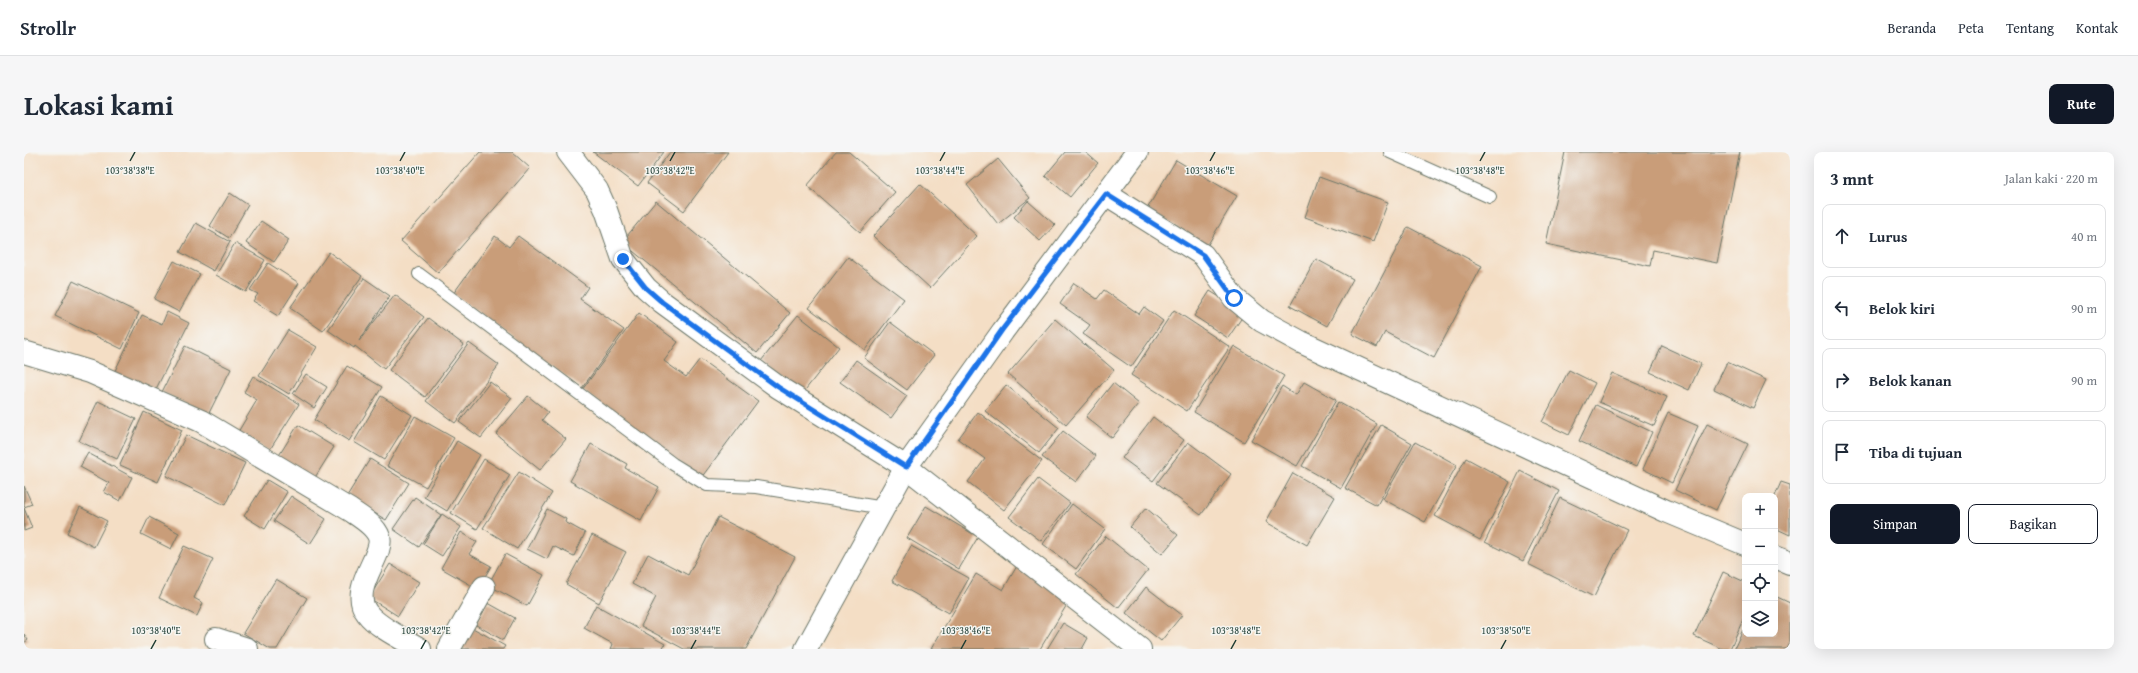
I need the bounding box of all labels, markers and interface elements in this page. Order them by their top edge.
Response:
text: Strollr [20,14,76,42]
text: Beranda [1888,18,1936,38]
text: Peta [1958,18,1984,38]
text: Tentang [2006,18,2054,38]
text: Kontak [2076,18,2118,38]
text: Lokasi kami [24,84,174,125]
button: Rute [2049,84,2114,124]
text: 103°38'38"E [105,163,155,178]
text: 103°38'40"E [375,163,425,178]
text: 103°38'42"E [645,163,695,178]
text: 103°38'44"E [915,163,965,178]
text: 103°38'46"E [1185,163,1235,178]
text: 103°38'48"E [1455,163,1505,178]
text: 3 mnt [1830,166,1874,191]
text: Jalan kaki · 220 m [2005,169,2098,188]
icon: ahead [1831,225,1853,247]
text: Lurus [1869,226,1907,247]
text: 40 m [2071,227,2097,246]
route end [614,250,632,268]
route start [1225,289,1243,307]
icon: left [1831,297,1853,319]
text: Belok kiri [1869,298,1935,319]
text: 90 m [2071,299,2097,318]
icon: right [1831,369,1853,391]
text: Belok kanan [1869,370,1952,391]
text: 90 m [2071,371,2097,390]
icon: arrive [1831,441,1853,463]
text: Tiba di tujuan [1869,442,1962,463]
map controls [1742,493,1778,637]
button: + [1742,493,1778,529]
button: Simpan [1830,504,1960,544]
button: Bagikan [1968,504,2098,544]
button: − [1742,529,1778,565]
button: locate [1742,565,1778,601]
button: layers [1742,601,1778,637]
text: 103°38'40"E [131,623,181,638]
text: 103°38'42"E [401,623,451,638]
text: 103°38'44"E [671,623,721,638]
text: 103°38'46"E [941,623,991,638]
text: 103°38'48"E [1211,623,1261,638]
text: 103°38'50"E [1481,623,1531,638]

